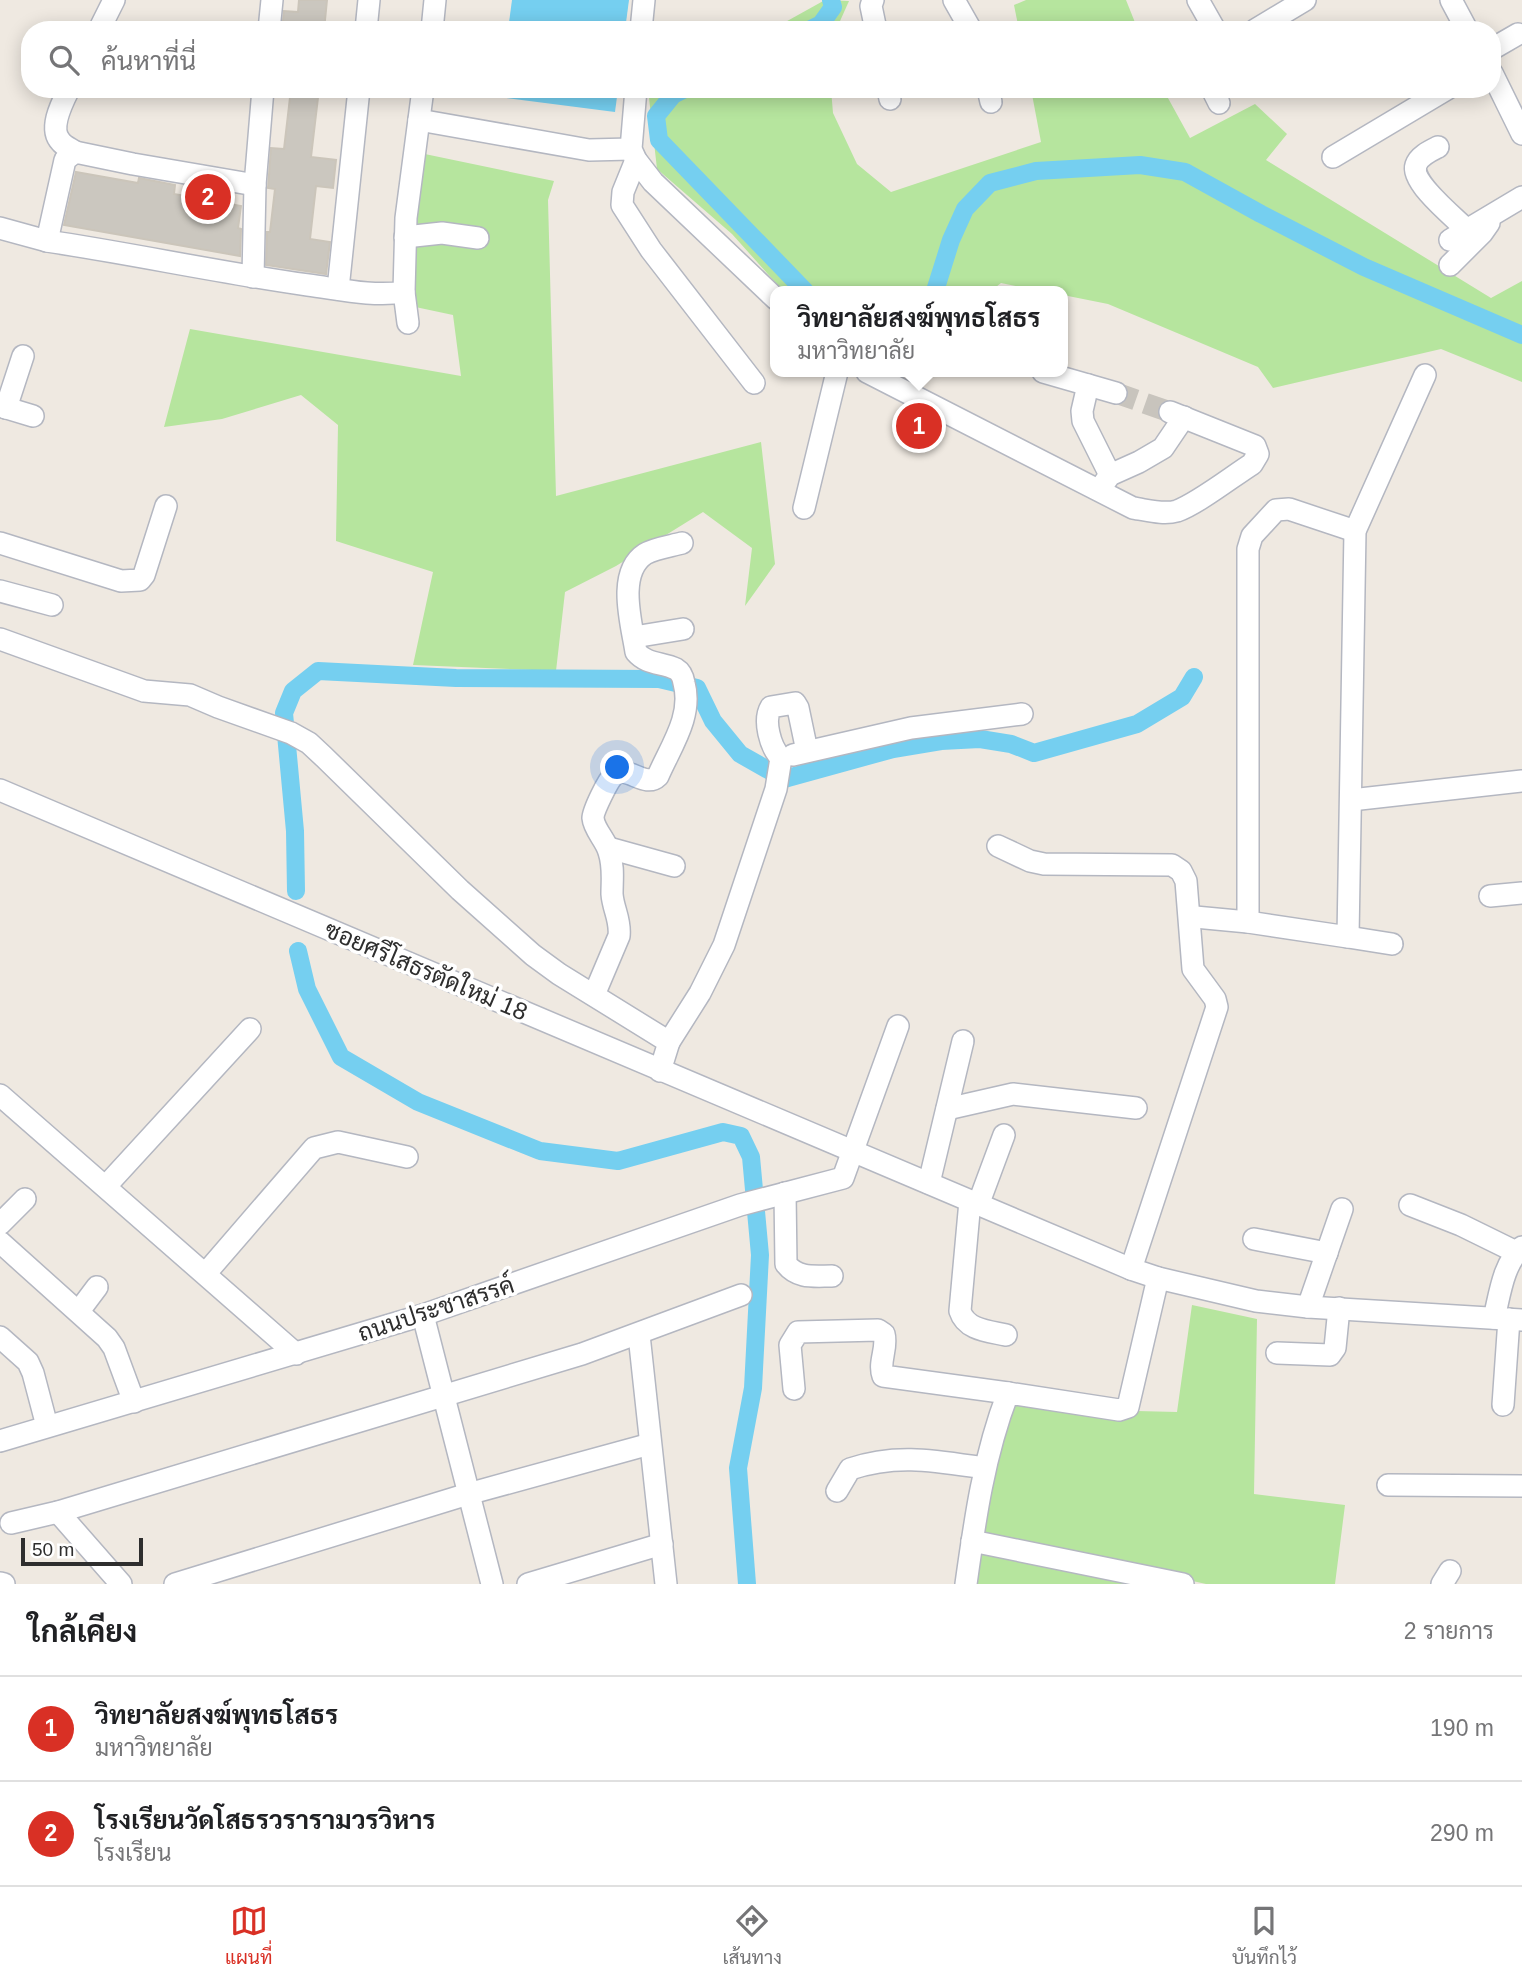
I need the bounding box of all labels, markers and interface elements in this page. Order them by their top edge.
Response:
search box [21,21,1501,98]
icon: search [45,41,83,79]
text: ค้นหาที่นี่ [101,46,196,76]
pin: 2 [185,171,231,223]
popup [770,286,1068,377]
text: วิทยาลัยสงฆ์พุทธโสธร [797,303,1041,333]
text: มหาวิทยาลัย [797,338,915,364]
pin: 1 [896,400,942,452]
your location [600,750,634,784]
street label: ซอยศรีโสธรตัดใหม่ 18 [321,914,532,1025]
street label: ถนนประชาสรรค์ [354,1269,517,1346]
scale bar [21,1535,144,1567]
text: 50 m [32,1539,74,1560]
text: ใกล้เคียง [28,1615,137,1648]
text: 2 รายการ [1404,1618,1494,1644]
text: วิทยาลัยสงฆ์พุทธโสธร [95,1700,338,1730]
text: 1 [45,1715,57,1741]
text: 190 m [1430,1715,1494,1741]
text: มหาวิทยาลัย [95,1735,213,1761]
text: โรงเรียนวัดโสธรวรารามวรวิหาร [95,1805,435,1835]
text: 2 [45,1820,57,1846]
text: 290 m [1430,1820,1494,1846]
text: โรงเรียน [95,1840,171,1866]
tab: แผนที่ [225,1902,272,1969]
tab: เส้นทาง [723,1902,782,1969]
tab: บันทึกไว้ [1232,1902,1297,1969]

